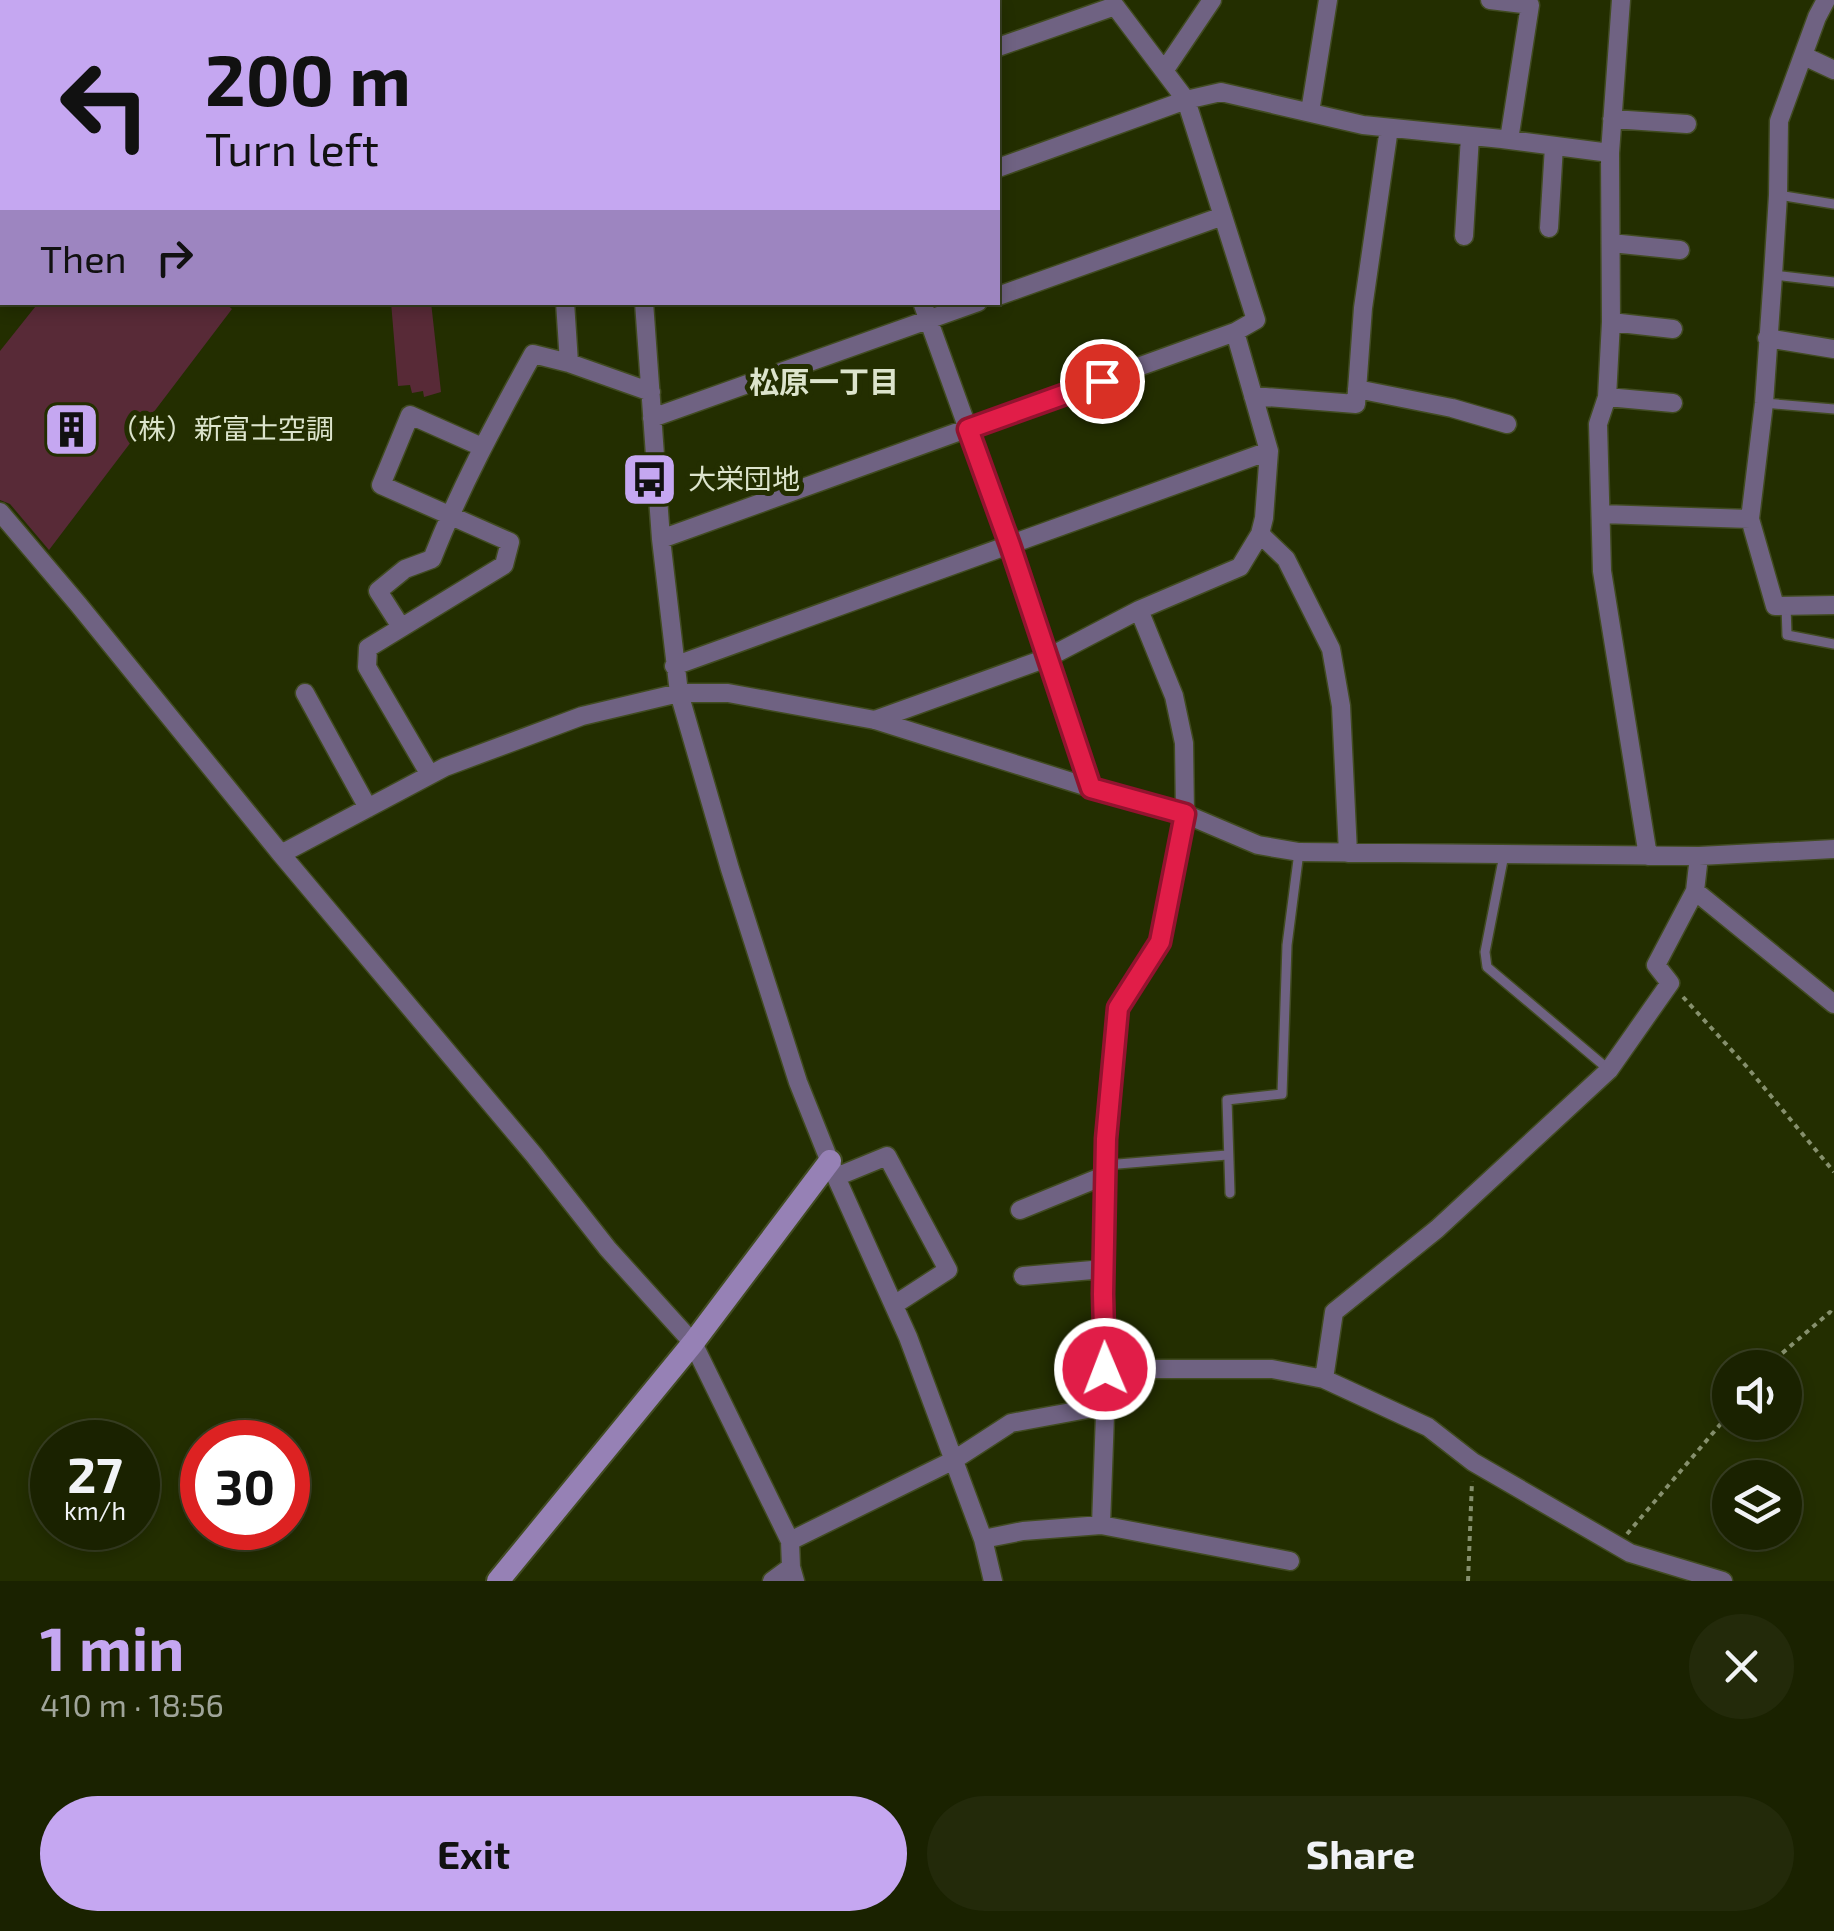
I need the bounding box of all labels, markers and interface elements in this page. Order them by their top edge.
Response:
text: 200 m [205,36,411,120]
icon: left [40,40,170,170]
text: Turn left [205,121,379,175]
icon: right [147,230,202,285]
text: Then [40,235,127,281]
pin [1060,339,1145,424]
icon: arrive [1075,354,1130,409]
district label: 松原一丁目 [749,363,899,399]
building icon: （株）新富士空調 [41,399,101,459]
place label: （株）新富士空調 [110,411,334,445]
bus stop icon: 大栄団地 [619,449,679,509]
place label: 大栄団地 [688,461,800,495]
position arrow [1053,1317,1157,1421]
map controls [1712,1350,1802,1550]
button: sound [1712,1350,1802,1440]
speed limit sign: 30 [180,1420,310,1550]
text: 27 [67,1443,123,1503]
button: layers [1712,1460,1802,1550]
text: km/h [64,1495,126,1525]
text: 1 min [40,1611,184,1683]
button: close [1689,1614,1794,1719]
text: 410 m · 18:56 [40,1685,224,1723]
button: Exit [40,1796,907,1911]
button: Share [927,1796,1794,1911]

